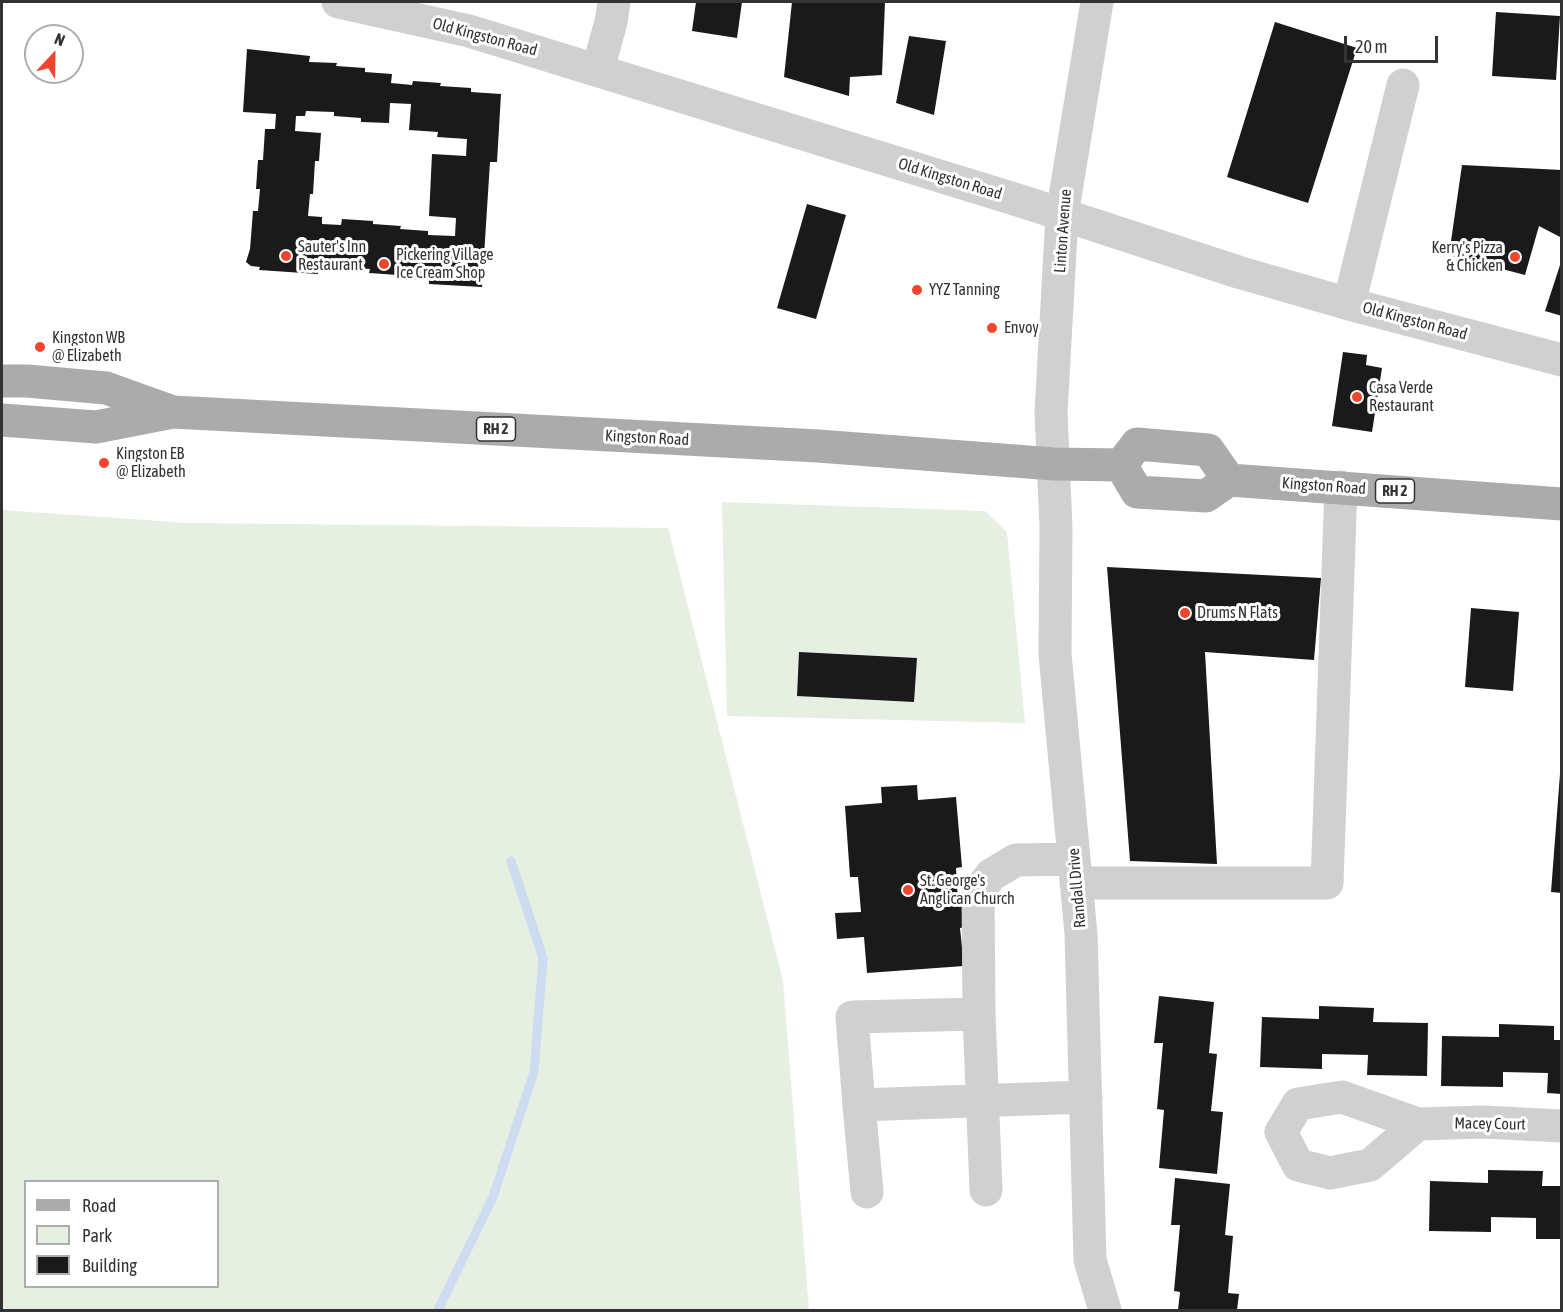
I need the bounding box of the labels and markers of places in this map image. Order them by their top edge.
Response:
place label: Sauter's Inn Restaurant [298,237,366,275]
place label: Kerry's Pizza & Chicken [1432,238,1503,276]
place label: Pickering Village Ice Cream Shop [396,245,494,283]
marker: Sauter's Inn Restaurant [279,249,293,263]
marker: Kerry's Pizza & Chicken [1508,250,1522,264]
marker: Pickering Village Ice Cream Shop [377,257,391,271]
place label: YYZ Tanning [929,280,1000,300]
marker: YYZ Tanning [910,283,924,297]
place label: Envoy [1004,318,1039,338]
marker: Envoy [985,321,999,335]
place label: Kingston WB @ Elizabeth [52,328,125,366]
marker: Kingston WB @ Elizabeth [33,340,47,354]
place label: Casa Verde Restaurant [1369,378,1434,416]
marker: Casa Verde Restaurant [1350,390,1364,404]
place label: Kingston EB @ Elizabeth [116,444,186,482]
marker: Kingston EB @ Elizabeth [97,456,111,470]
place label: Drums N Flats [1197,603,1278,623]
marker: Drums N Flats [1178,606,1192,620]
place label: St. George's Anglican Church [920,871,1015,909]
marker: St. George's Anglican Church [901,883,915,897]

